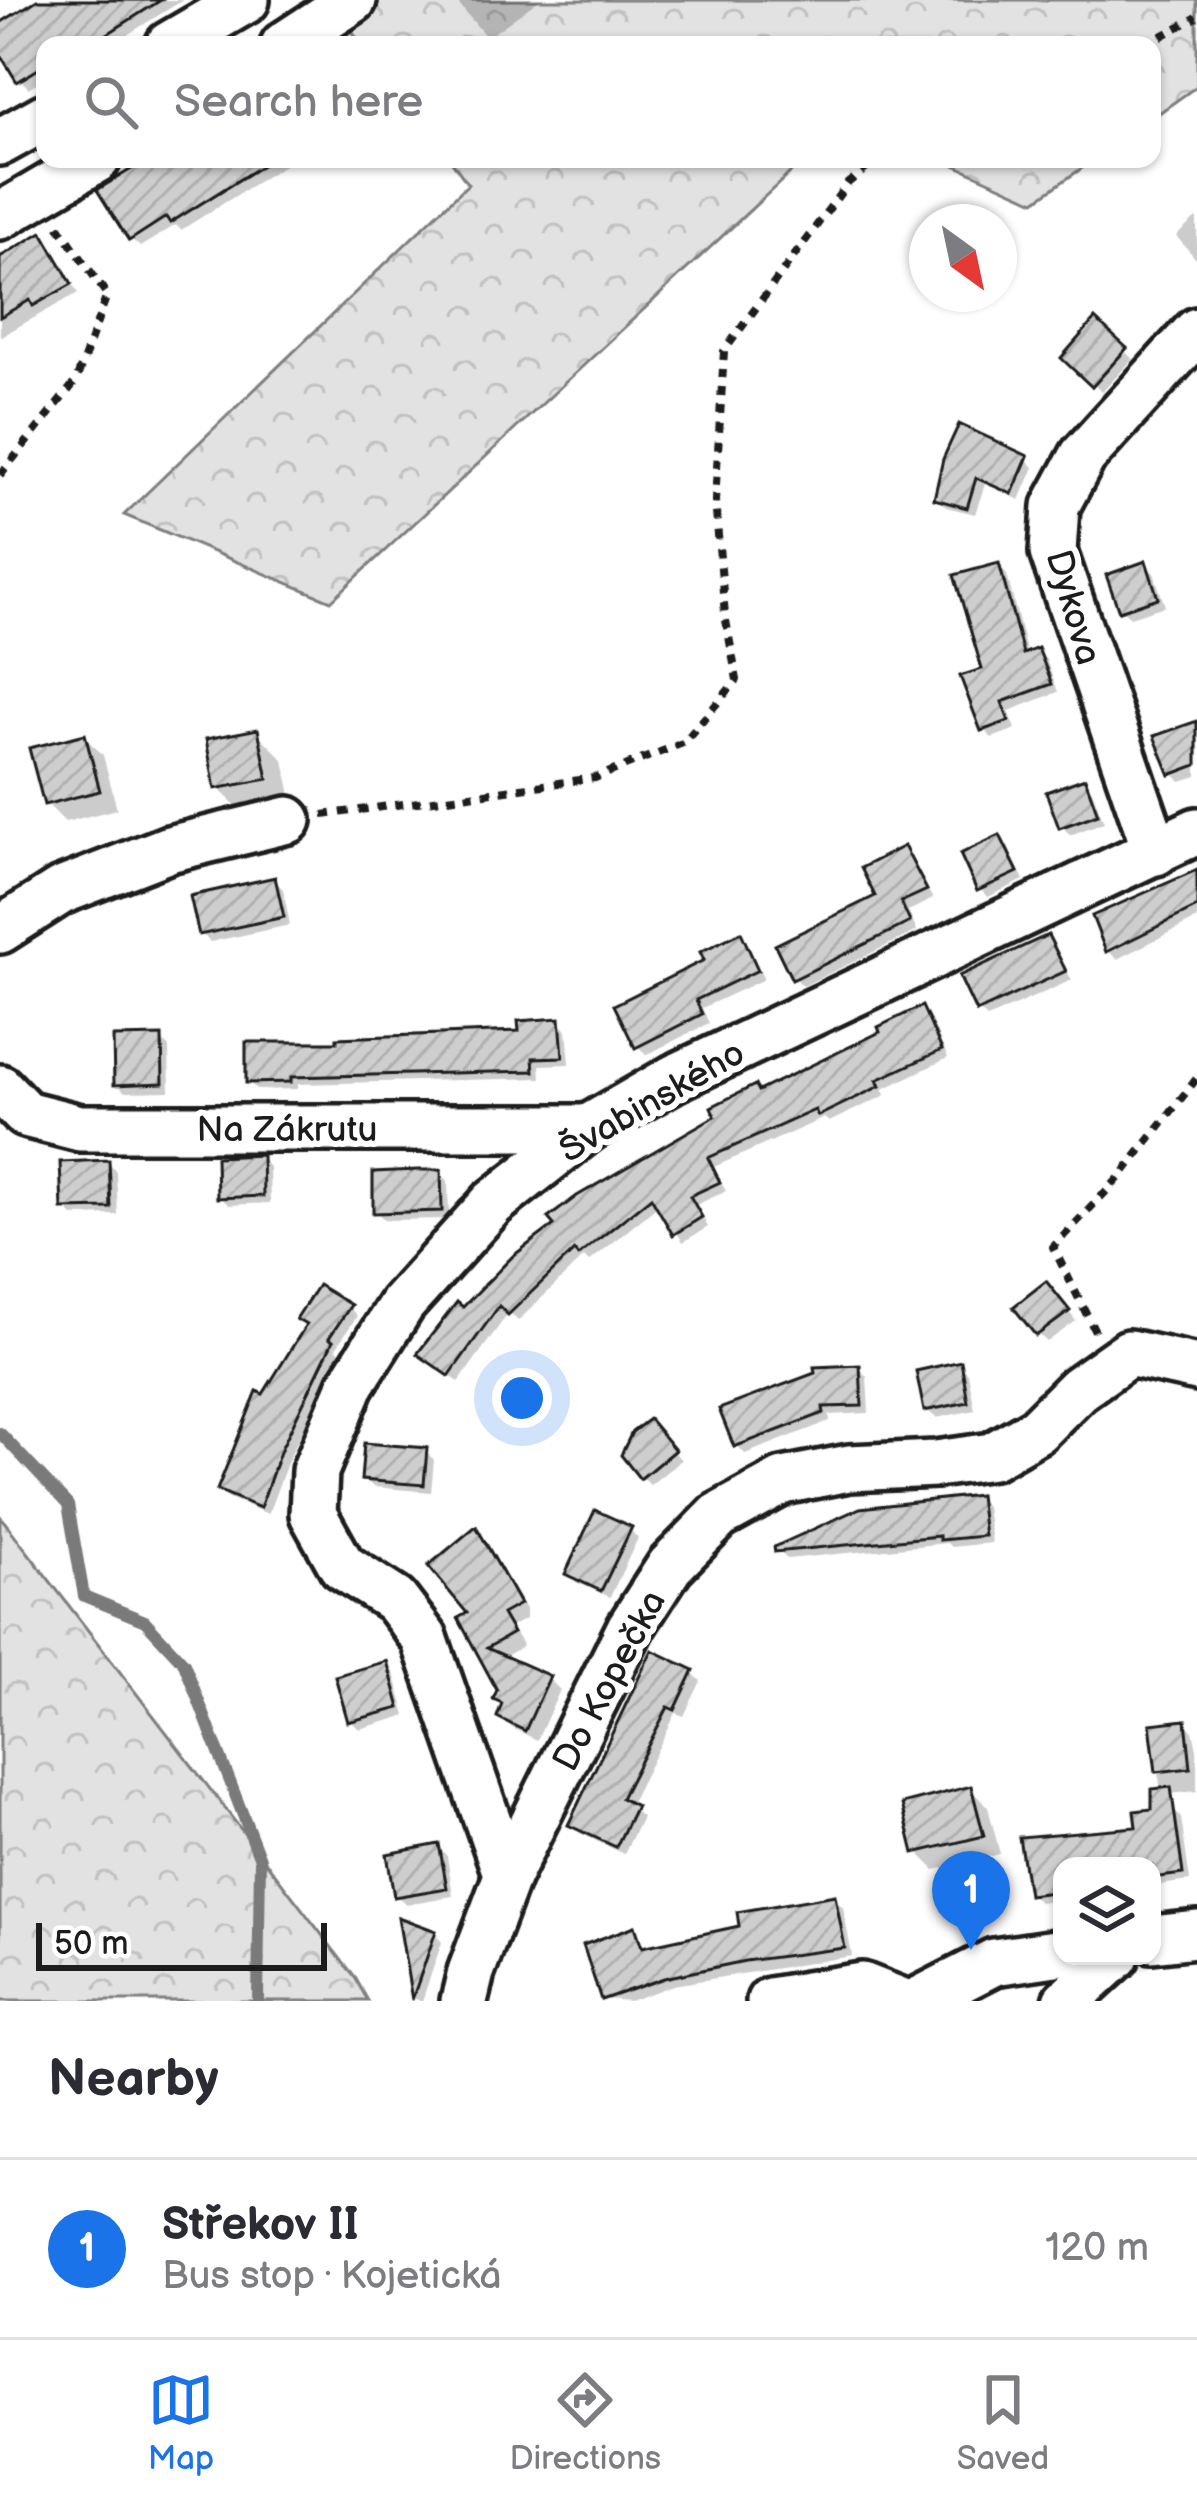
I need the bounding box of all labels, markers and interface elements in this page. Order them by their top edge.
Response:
search box [36,36,1161,168]
icon: search [78,69,144,135]
text: Search here [174,75,423,130]
north arrow [909,204,1017,312]
street label: Dykova [1036,546,1109,670]
street label: Švabinského [551,1031,753,1173]
street label: Na Zákrutu [196,1109,378,1152]
your location [492,1368,552,1428]
street label: Do Kopečka [545,1584,676,1779]
pin: 1 [932,1851,1010,1950]
map controls [1053,1857,1161,1965]
button: layers [1053,1857,1161,1965]
scale bar [36,1917,327,1970]
text: 50 m [54,1924,129,1964]
text: Nearby [48,2049,219,2110]
text: Střekov II [162,2198,359,2253]
text: 1 [79,2225,95,2272]
text: 120 m [1045,2225,1149,2272]
text: Bus stop · Kojetická [162,2253,501,2300]
tab: Map [148,2367,214,2479]
tab: Directions [509,2367,661,2479]
tab: Saved [957,2367,1049,2479]

